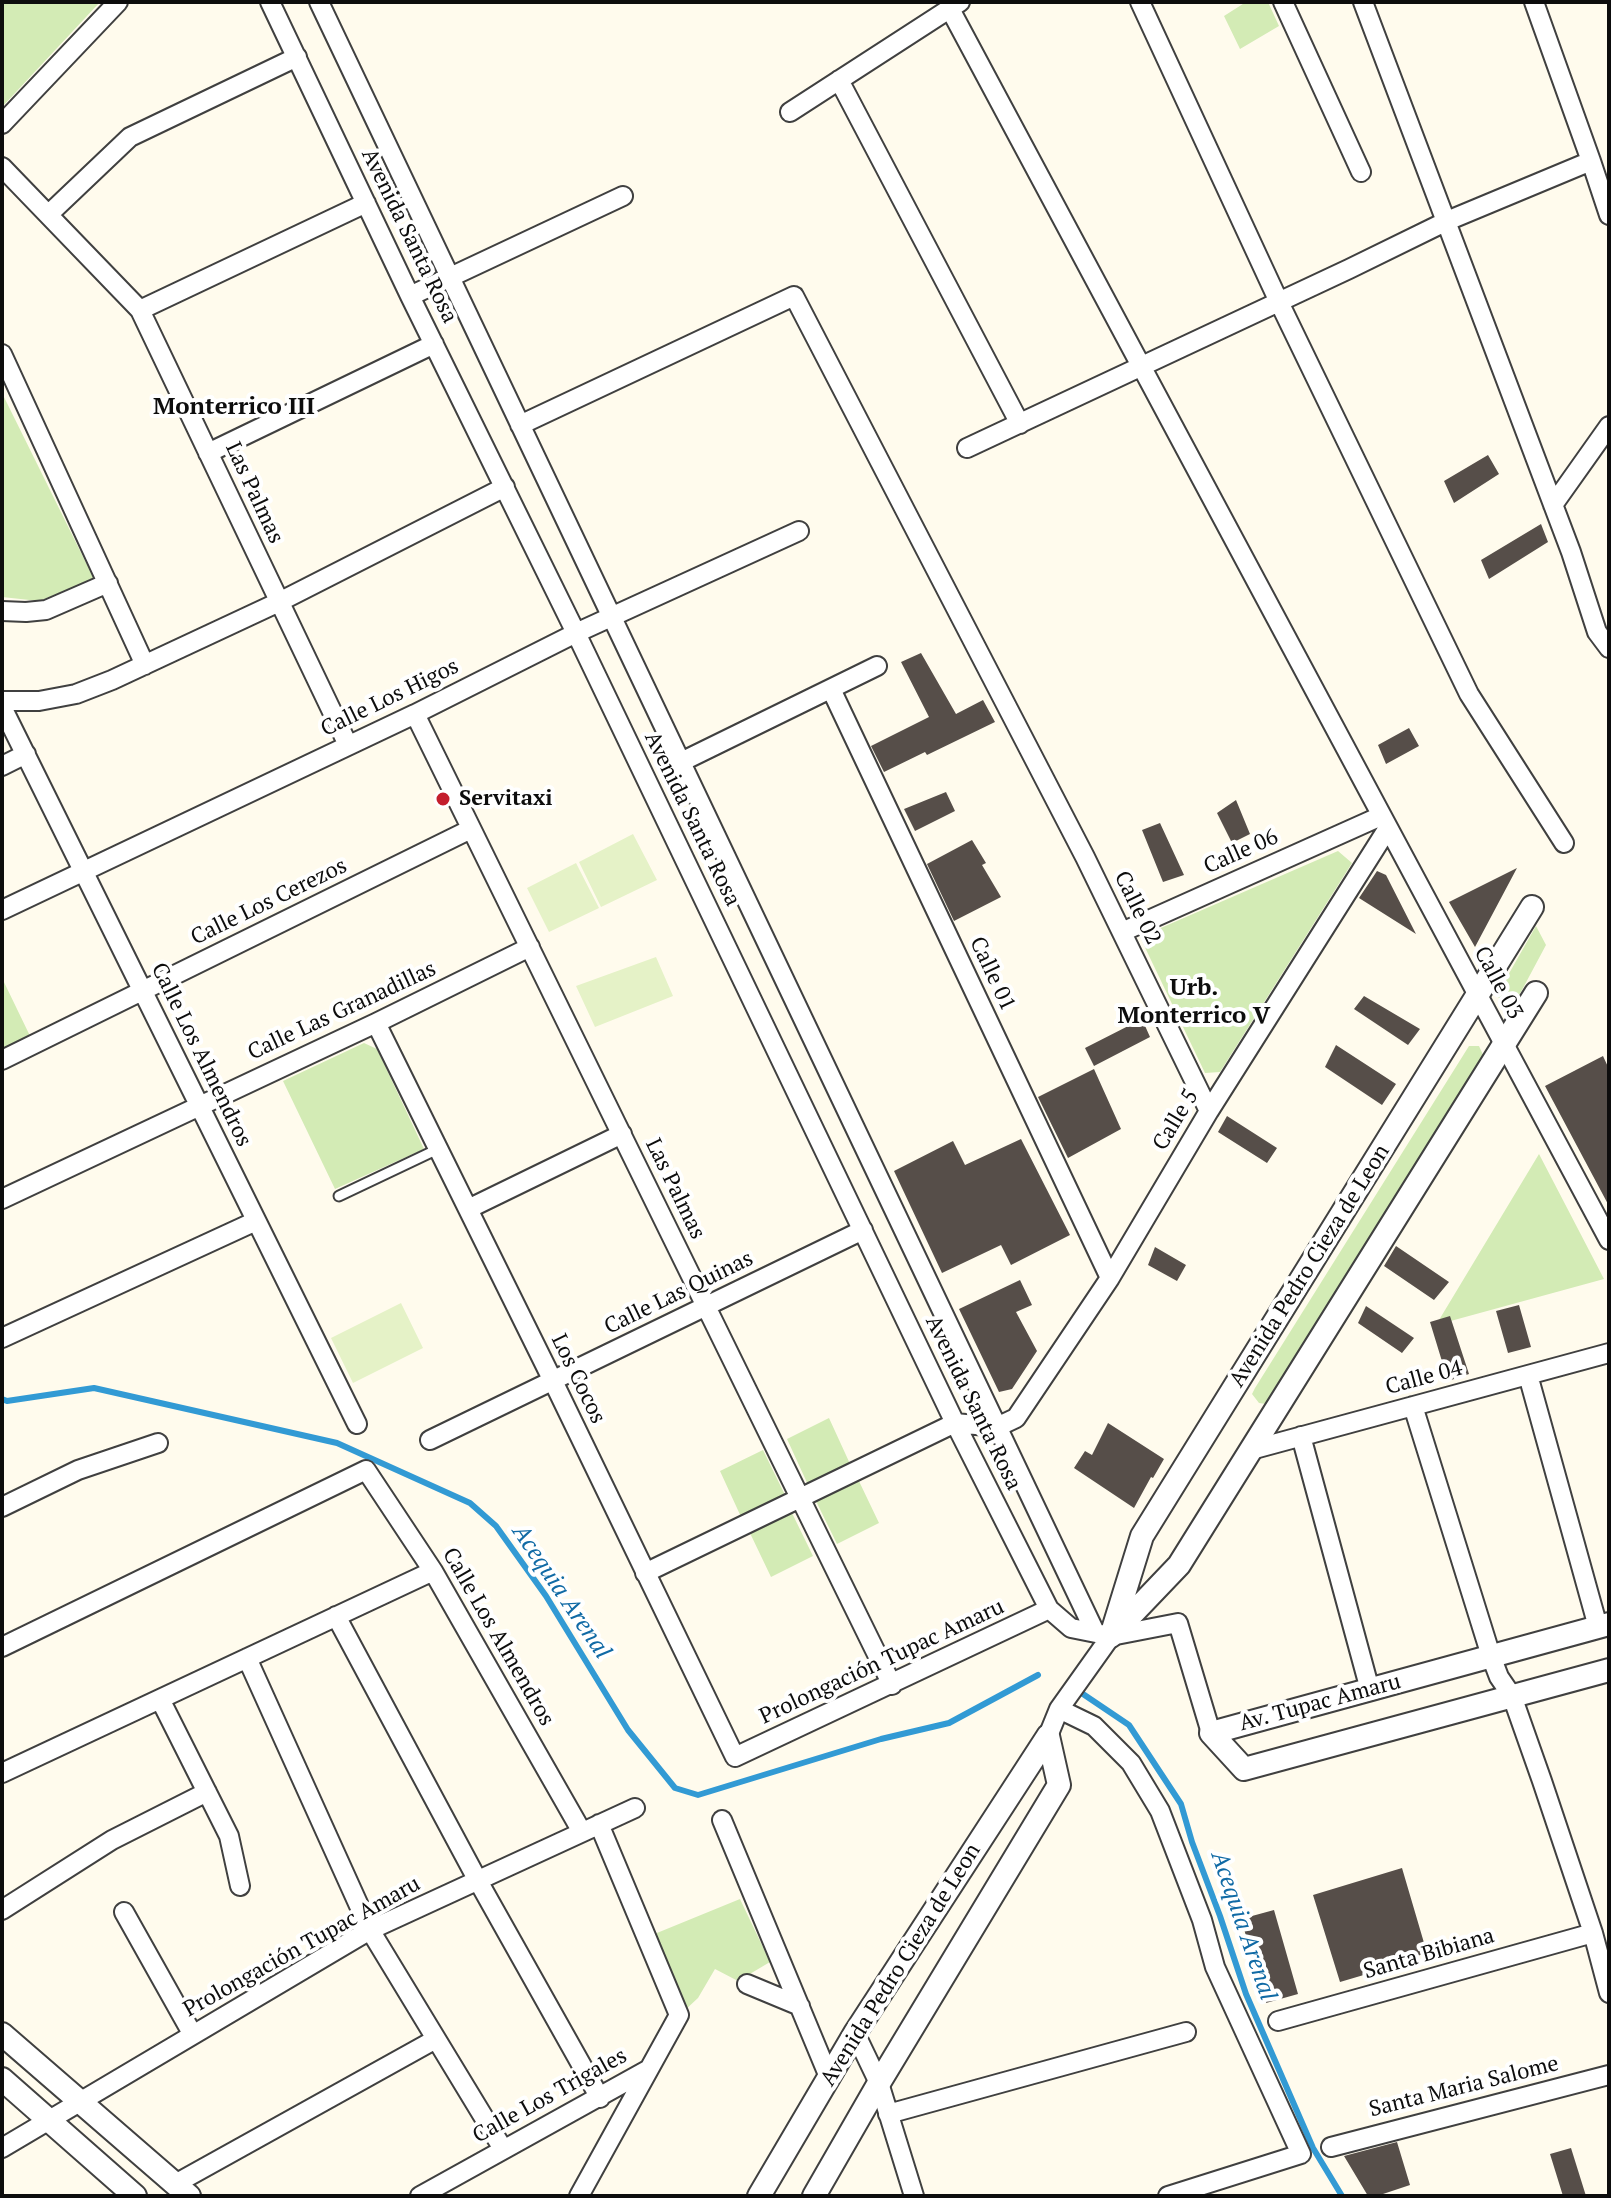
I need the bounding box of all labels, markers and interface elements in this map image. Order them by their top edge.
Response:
street label: Avenida Santa Rosa [355,145,463,327]
district label: Monterrico III [153,393,315,421]
street label: Las Palmas [219,438,289,548]
street label: Calle Los Higos [317,653,463,743]
street label: Avenida Santa Rosa [638,728,746,910]
place label: Servitaxi [459,786,553,812]
marker: Servitaxi [434,790,452,808]
street label: Calle 06 [1200,824,1282,880]
street label: Calle Los Cerezos [187,853,351,951]
street label: Calle 02 [1108,867,1166,949]
street label: Calle 01 [963,933,1021,1015]
street label: Calle 03 [1468,942,1528,1024]
street label: Calle Las Granadillas [244,956,440,1066]
street label: Calle Los Almendros [145,959,257,1151]
district label: Urb. Monterrico V [1118,974,1270,1030]
street label: Calle 5 [1148,1085,1204,1155]
street label: Las Palmas [639,1134,711,1244]
street label: Avenida Pedro Cieza de Leon [1224,1140,1396,1392]
street label: Calle Las Quinas [600,1246,758,1340]
street label: Avenida Santa Rosa [919,1312,1027,1494]
street label: Los Cocos [545,1330,611,1428]
street label: Calle 04 [1383,1355,1465,1401]
water label: Acequia Arenal [505,1519,617,1665]
street label: Calle Los Almendros [436,1543,560,1731]
street label: Prolongación Tupac Amaru [756,1594,1008,1730]
street label: Av. Tupac Amaru [1236,1669,1404,1737]
street label: Avenida Pedro Cieza de Leon [815,1839,987,2091]
water label: Acequia Arenal [1204,1848,1282,2004]
street label: Prolongación Tupac Amaru [179,1871,425,2023]
street label: Santa Bibiana [1361,1923,1497,1985]
street label: Calle Los Trigales [468,2043,632,2149]
street label: Santa Maria Salome [1367,2051,1561,2123]

